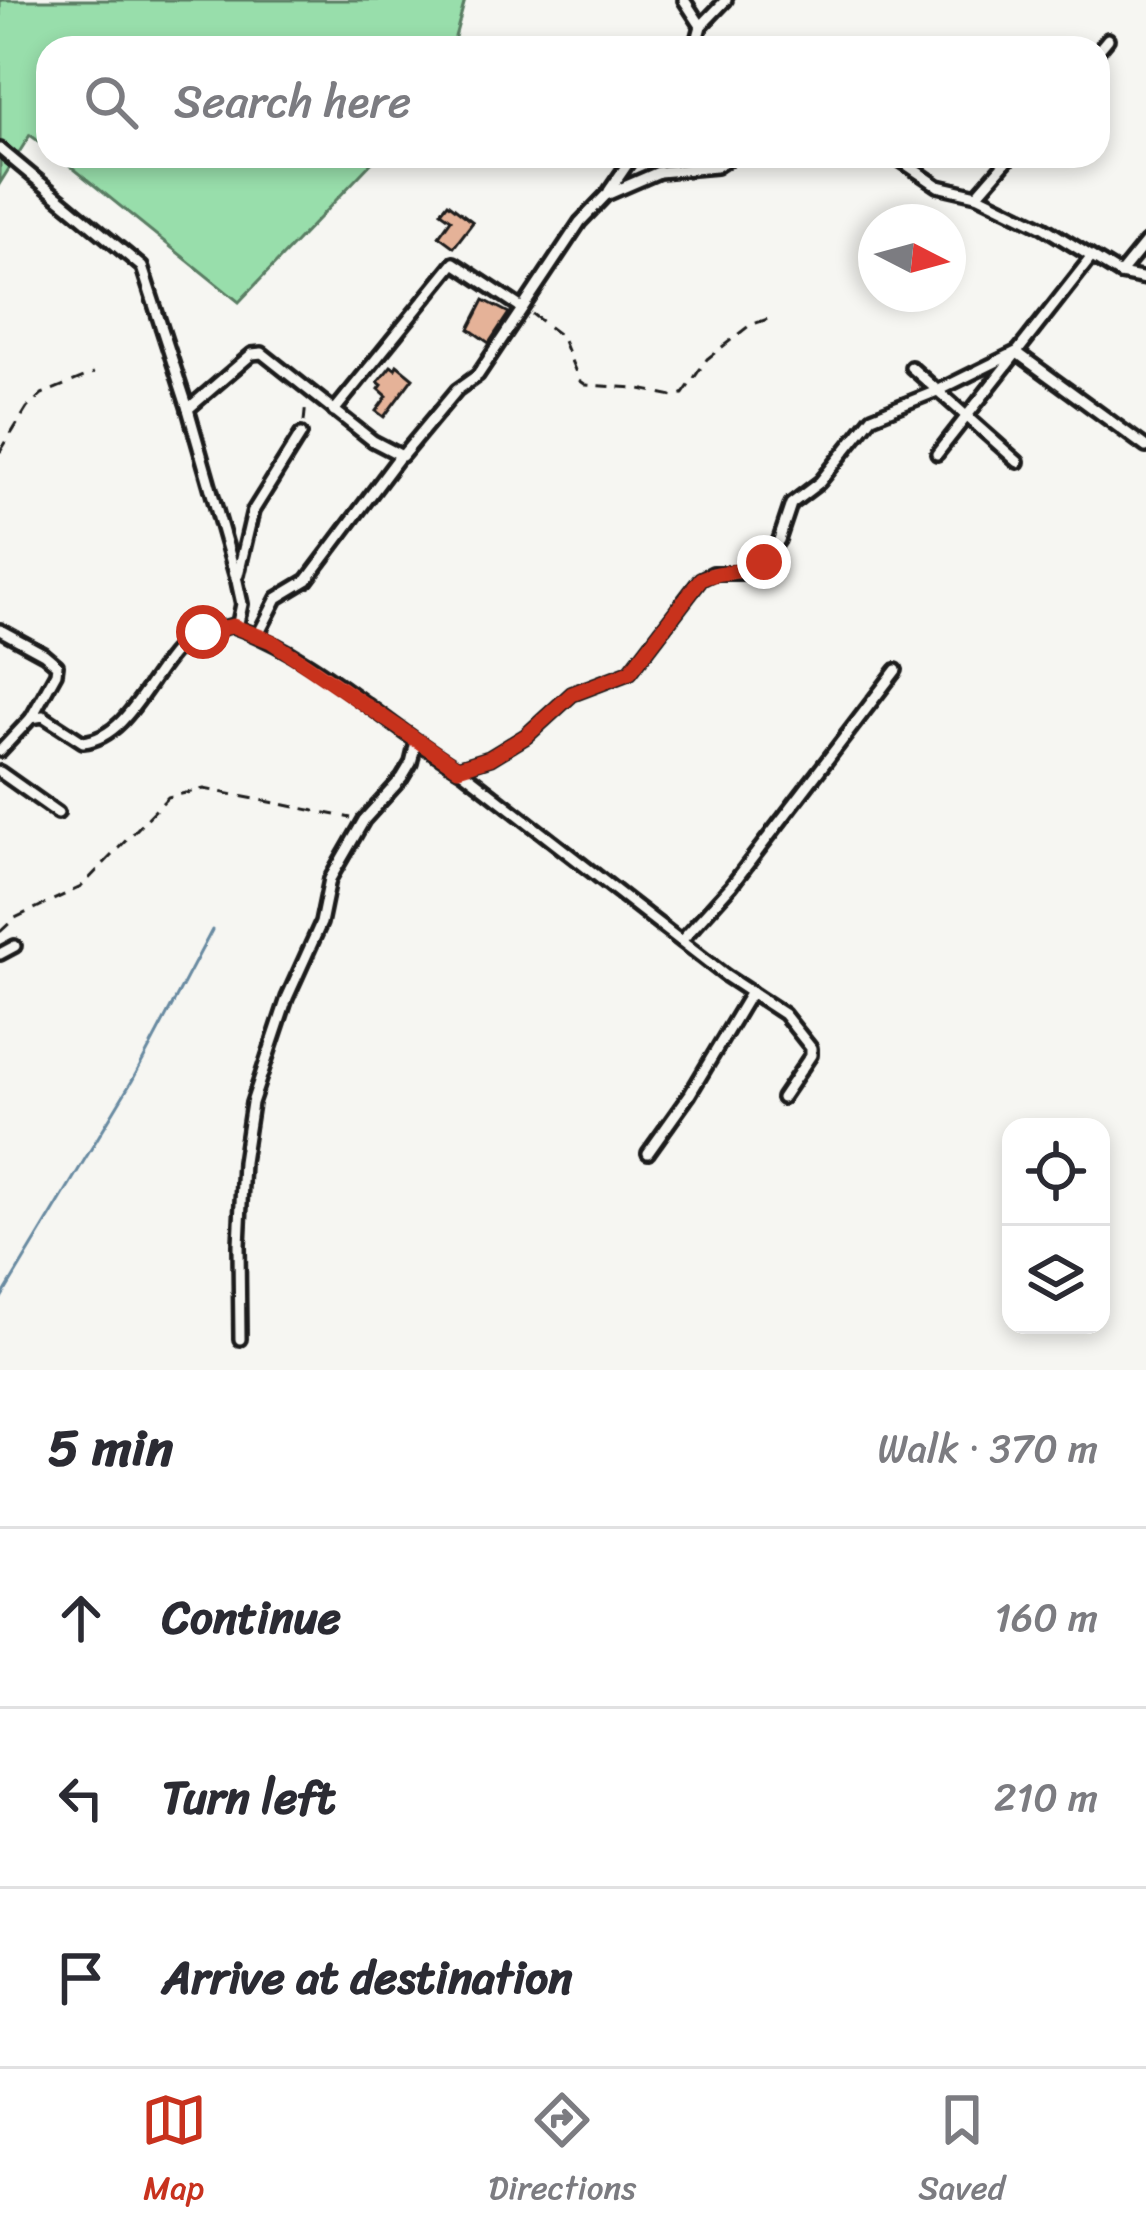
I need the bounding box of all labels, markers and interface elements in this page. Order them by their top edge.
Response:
search box [36,36,1110,168]
text: Search here [174,62,411,142]
icon: search [78,69,144,135]
north arrow [858,204,966,312]
route end [737,535,791,589]
route start [176,605,230,659]
map controls [1002,1118,1110,1334]
button: locate [1002,1118,1110,1226]
button: layers [1002,1226,1110,1334]
text: 5 min [48,1403,173,1493]
text: Walk · 370 m [877,1414,1098,1483]
text: Continue [162,1578,341,1658]
text: 160 m [994,1583,1098,1652]
icon: ahead [48,1585,114,1651]
text: Turn left [162,1758,335,1838]
text: 210 m [994,1763,1098,1832]
icon: left [48,1765,114,1831]
text: Arrive at destination [162,1938,572,2018]
icon: arrive [48,1945,114,2011]
tab: Map [141,2087,207,2217]
tab: Directions [489,2087,636,2217]
tab: Saved [918,2087,1005,2217]

